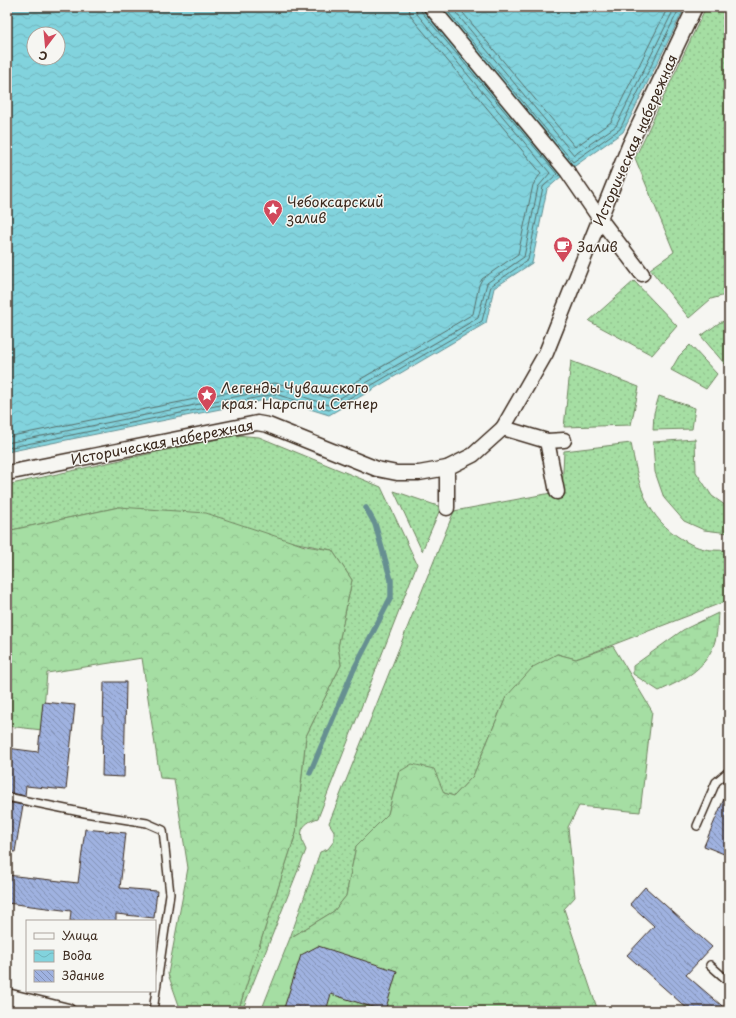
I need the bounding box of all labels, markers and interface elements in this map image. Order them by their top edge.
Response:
north arrow [26,26,66,66]
text: С [37,47,49,65]
street label: Историческая набережная [588,51,682,229]
place label: Чебоксарский залив [286,191,383,228]
place icon: Чебоксарский залив [262,198,284,226]
cafe icon: Залив [552,235,574,263]
place label: Залив [576,236,618,257]
place label: Легенды Чувашского края: Нарспи и Сетнер [221,377,378,414]
place icon: Легенды Чувашского края: Нарспи и Сетнер [196,384,218,412]
street label: Историческая набережная [69,414,255,470]
legend [26,920,156,992]
text: Улица [62,926,98,944]
text: Вода [62,946,92,964]
text: Здание [62,966,104,984]

